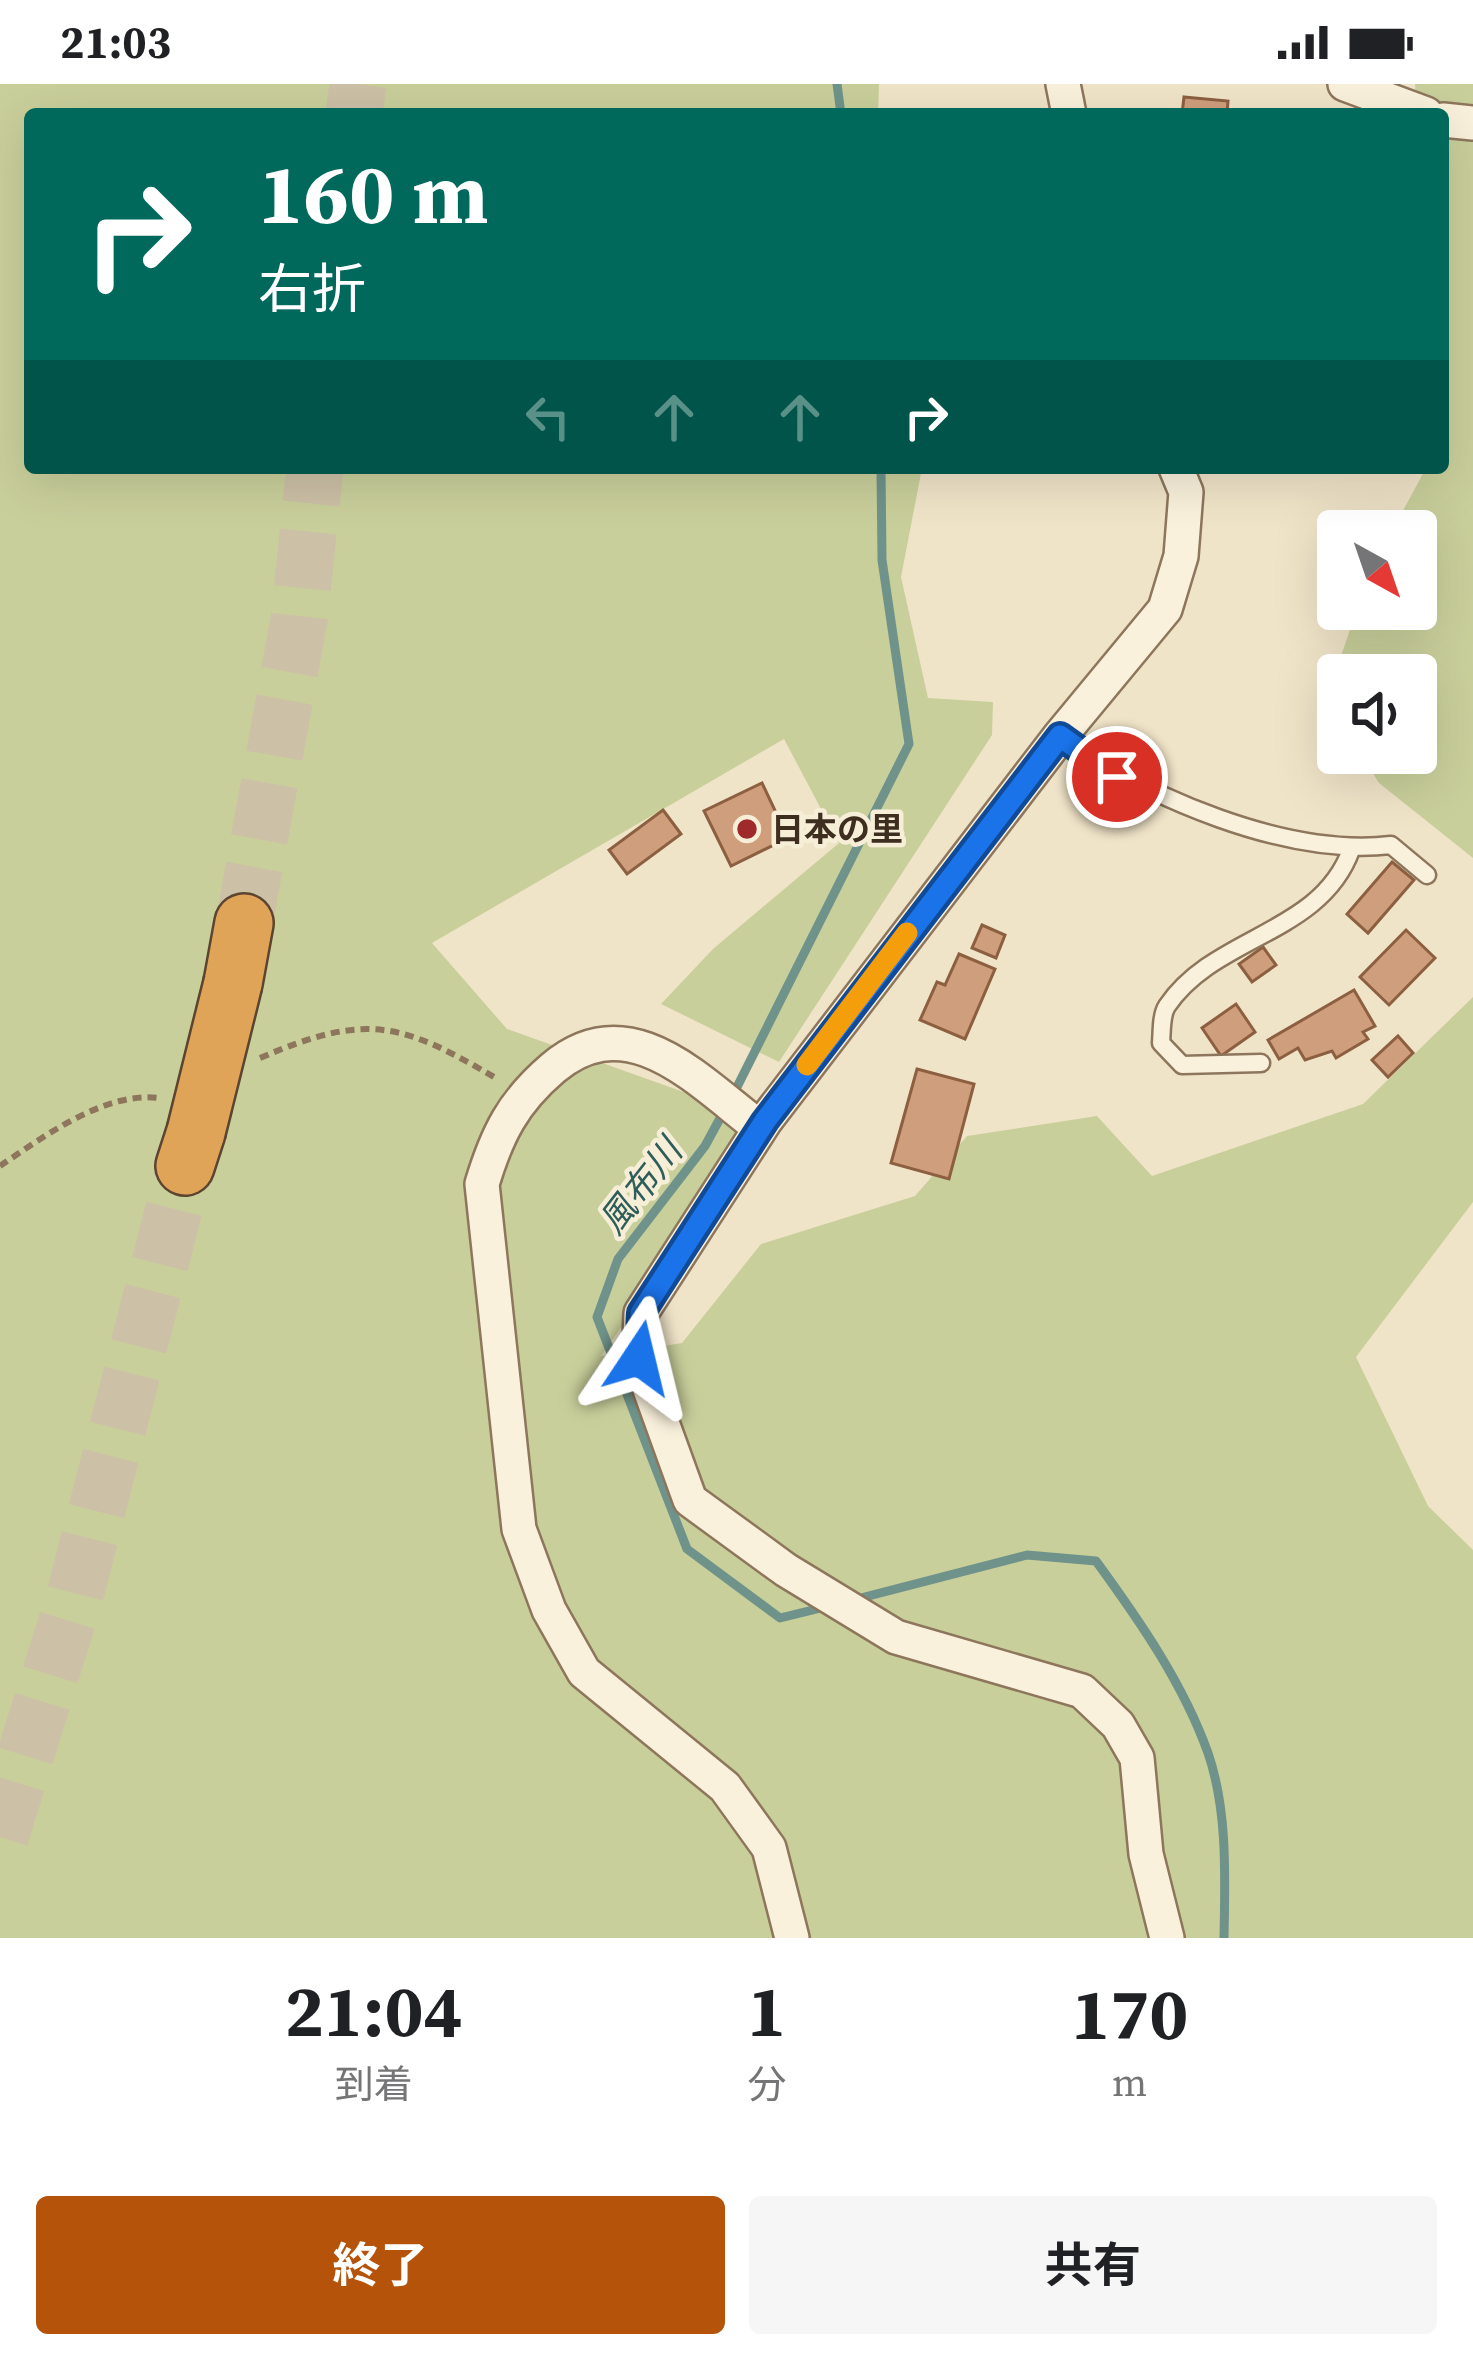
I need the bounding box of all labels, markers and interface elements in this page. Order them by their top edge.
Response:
text: 21:03 [60,11,171,73]
text: 160 m [258,136,489,251]
icon: right [60,156,216,312]
text: 右折 [258,252,366,326]
icon: left [515,384,581,450]
icon: ahead [641,384,707,450]
icon: ahead [767,384,833,450]
icon: right [893,384,959,450]
north arrow [1317,510,1437,630]
map controls [1317,510,1437,774]
button: sound [1317,654,1437,774]
pin [1066,726,1168,828]
icon: arrive [1084,744,1150,810]
place label: 日本の里 [771,807,903,852]
marker: 日本の里 [734,816,760,842]
water label: 風布川 [588,1126,695,1244]
position arrow [576,1295,702,1421]
text: 21:04 [285,1961,463,2060]
text: 1 [747,1961,786,2060]
text: 170 [1071,1964,1188,2063]
text: m [1112,2056,1147,2109]
text: 到着 [335,2058,413,2111]
text: 分 [747,2058,786,2111]
button: 終了 [36,2196,725,2334]
button: 共有 [749,2196,1437,2334]

